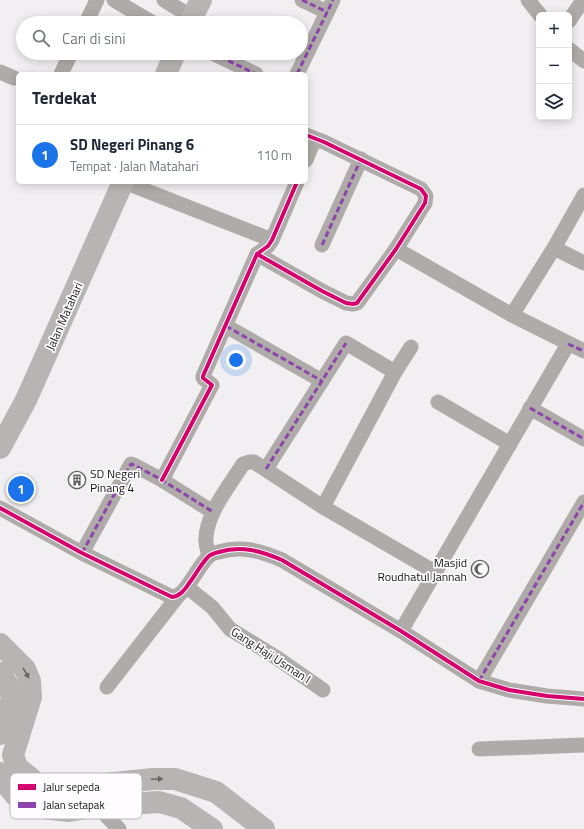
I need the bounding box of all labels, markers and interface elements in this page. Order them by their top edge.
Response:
map controls [536,12,572,120]
button: + [536,12,572,48]
search box [16,16,308,60]
icon: search [30,27,52,49]
text: Cari di sini [62,27,126,50]
button: − [536,48,572,84]
button: layers [536,84,572,120]
text: Terdekat [32,85,96,111]
text: SD Negeri Pinang 6 [70,133,194,156]
text: 1 [41,145,49,165]
text: 110 m [256,145,292,165]
text: Tempat · Jalan Matahari [70,156,199,176]
street label: Jalan Matahari [40,279,88,353]
your location [226,350,246,370]
place label: SD Negeri Pinang 4 [90,464,140,497]
building icon: SD Negeri Pinang 4 [67,470,87,490]
pin: 1 [8,474,34,504]
place label: Masjid Roudhatul Jannah [377,553,467,586]
mosque icon: Masjid Roudhatul Jannah [470,559,490,579]
street label: Gang Haji Usman I [227,622,315,688]
one-way arrow [22,667,29,679]
legend [10,773,142,819]
one-way arrow [151,776,164,782]
text: Jalur sepeda [43,779,100,795]
text: Jalan setapak [43,797,105,813]

